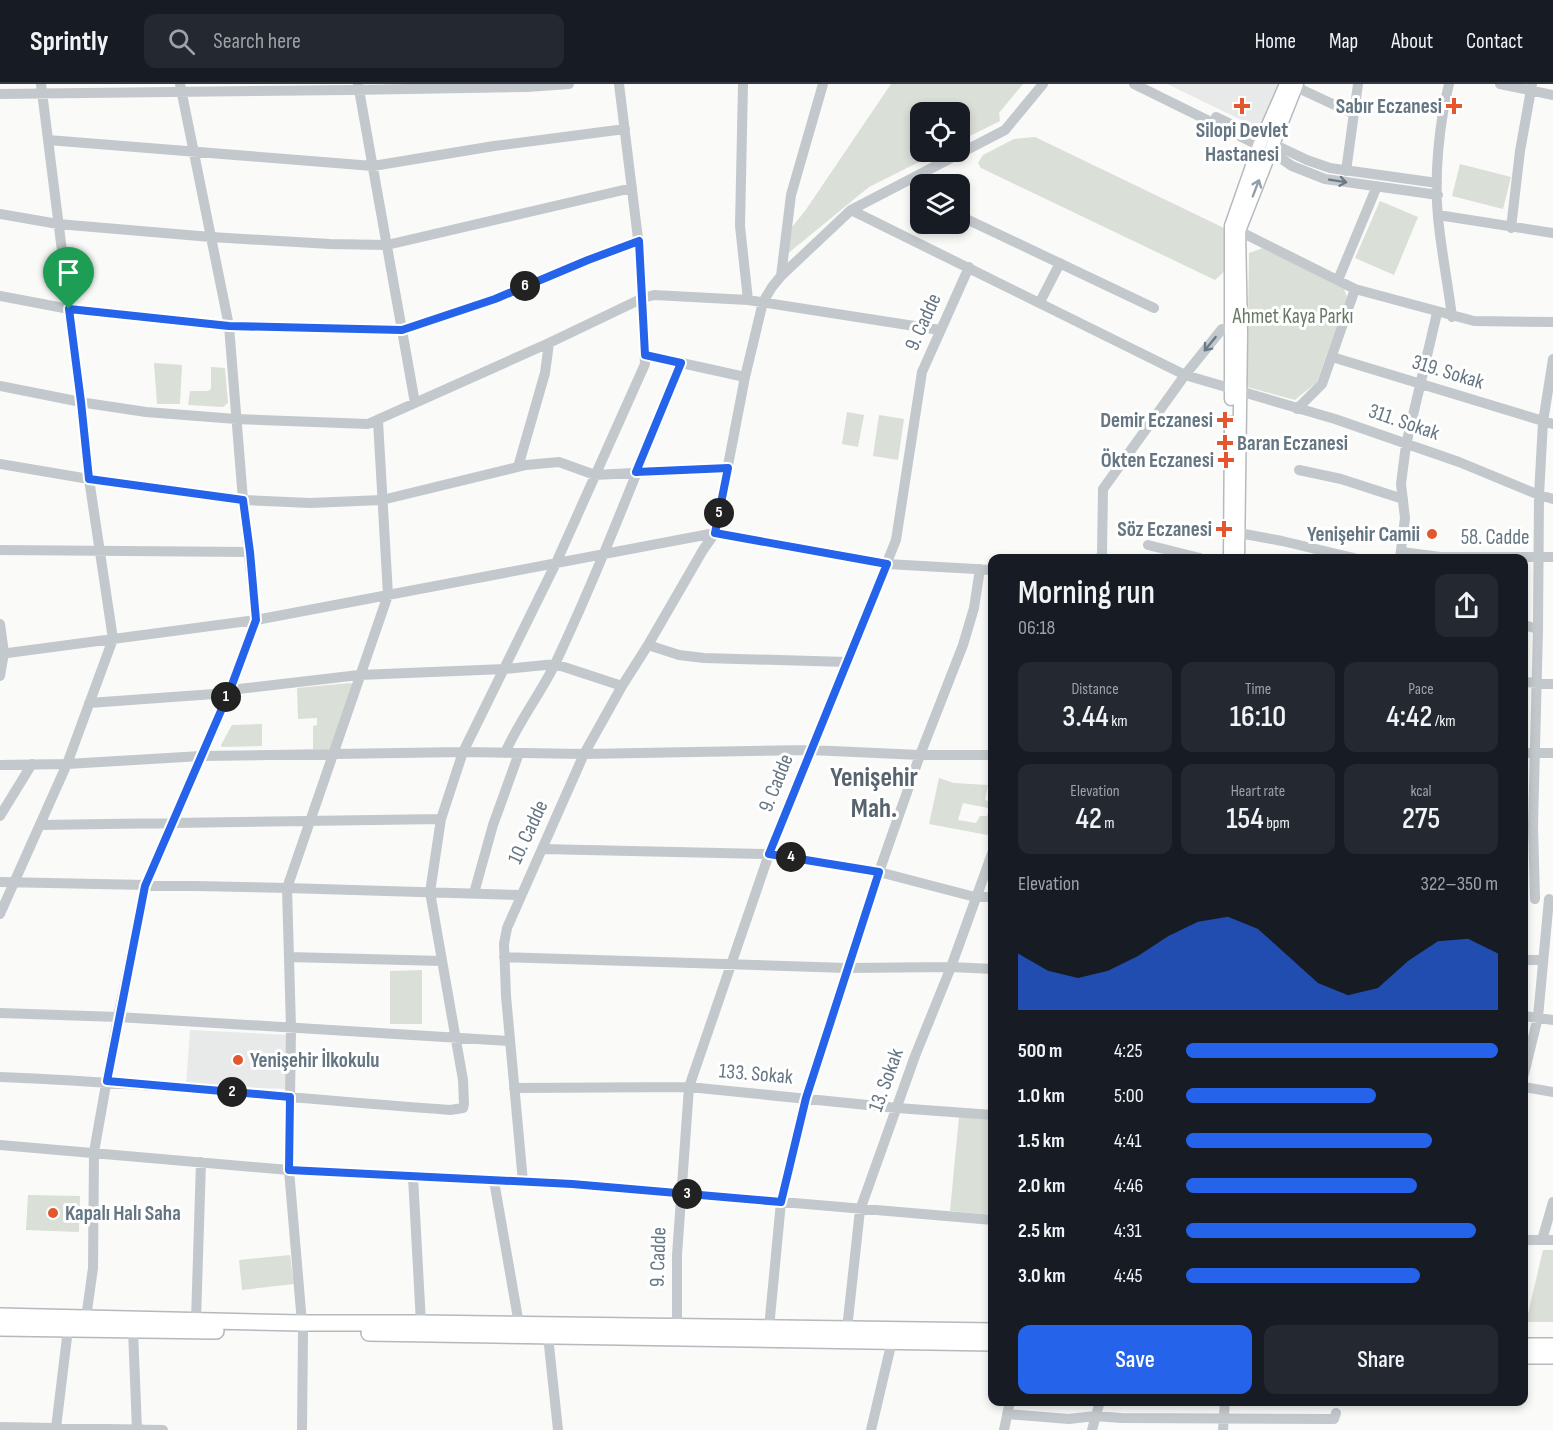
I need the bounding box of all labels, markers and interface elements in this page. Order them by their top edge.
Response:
search box [144,14,564,68]
text: Sprintly [30,25,108,58]
icon: search [165,25,198,58]
text: Search here [213,28,301,55]
text: Home [1255,29,1296,54]
text: Map [1329,29,1358,54]
text: About [1391,29,1433,54]
text: Contact [1466,29,1523,54]
place label: Sabır Eczanesi [1336,94,1442,119]
marker: Silopi Devlet Hastanesi [1233,97,1251,115]
marker: Sabır Eczanesi [1447,99,1461,113]
map controls [910,102,970,234]
button: locate [910,102,970,162]
place label: Silopi Devlet Hastanesi [1196,118,1288,167]
button: layers [910,174,970,234]
one-way arrow [1328,175,1347,186]
one-way arrow [1251,179,1262,197]
pin [43,247,94,309]
icon: arrive [52,256,85,289]
pin: 6 [510,271,540,301]
text: 6 [521,276,529,295]
street label: 9. Cadde [899,290,947,354]
park label: Ahmet Kaya Parkı [1231,304,1354,329]
one-way arrow [1203,336,1216,352]
street label: 319. Sokak [1409,349,1487,395]
street label: 311. Sokak [1365,398,1443,446]
place label: Demir Eczanesi [1100,408,1213,433]
marker: Demir Eczanesi [1218,413,1232,427]
place label: Baran Eczanesi [1237,431,1348,456]
marker: Baran Eczanesi [1218,436,1232,450]
place label: Ökten Eczanesi [1101,448,1214,473]
marker: Ökten Eczanesi [1219,453,1233,467]
pin: 5 [704,498,734,528]
text: 5 [715,503,723,522]
place label: Söz Eczanesi [1117,517,1212,542]
marker: Söz Eczanesi [1217,522,1231,536]
place label: Yenişehir Camii [1307,522,1420,547]
street label: 58. Cadde [1461,525,1529,550]
marker: Yenişehir Camii [1425,527,1439,541]
text: Morning run [1018,573,1155,613]
button: share [1435,574,1498,637]
text: 06:18 [1018,616,1055,640]
text: Distance [1071,680,1119,699]
text: Time [1245,680,1271,699]
text: Pace [1408,680,1434,699]
pin: 1 [211,682,241,712]
text: 1 [223,687,229,706]
text: 3.44 [1062,699,1109,735]
text: 16:10 [1230,699,1286,735]
text: 4:42 [1386,699,1432,735]
text: km [1109,712,1128,731]
text: /km [1432,712,1456,731]
street label: 9. Cadde [753,751,799,815]
district label: Yenişehir Mah. [830,762,918,825]
text: Elevation [1070,782,1120,801]
text: Heart rate [1231,782,1285,801]
text: kcal [1410,782,1432,801]
street label: 10. Cadde [502,796,554,868]
text: 42 [1075,801,1102,837]
text: 154 [1226,801,1264,837]
text: 275 [1402,801,1440,837]
text: m [1102,814,1115,833]
text: bpm [1264,814,1290,833]
pin: 4 [776,842,806,872]
text: 4 [787,847,795,866]
text: Elevation [1018,872,1080,896]
text: 322–350 m [1421,872,1498,896]
text: 500 m [1018,1039,1062,1063]
text: 4:25 [1114,1039,1142,1063]
street label: 13. Sokak [863,1045,909,1115]
place label: Yenişehir İlkokulu [250,1048,379,1073]
marker: Yenişehir İlkokulu [231,1053,245,1067]
street label: 133. Sokak [718,1058,794,1090]
pin: 2 [217,1077,247,1107]
text: 2 [228,1082,236,1101]
text: 1.0 km [1018,1084,1065,1108]
text: 5:00 [1114,1084,1144,1108]
text: 1.5 km [1018,1129,1064,1153]
text: 4:41 [1114,1129,1142,1153]
text: 2.0 km [1018,1174,1065,1198]
text: 4:46 [1114,1174,1143,1198]
pin: 3 [672,1179,702,1209]
text: 3 [683,1184,691,1203]
place label: Kapalı Halı Saha [65,1201,181,1226]
marker: Kapalı Halı Saha [46,1206,60,1220]
text: 2.5 km [1018,1219,1065,1243]
text: 4:31 [1114,1219,1142,1243]
street label: 9. Cadde [644,1227,672,1287]
text: 3.0 km [1018,1264,1065,1288]
text: 4:45 [1114,1264,1143,1288]
button: Save [1018,1325,1252,1394]
button: Share [1264,1325,1498,1394]

